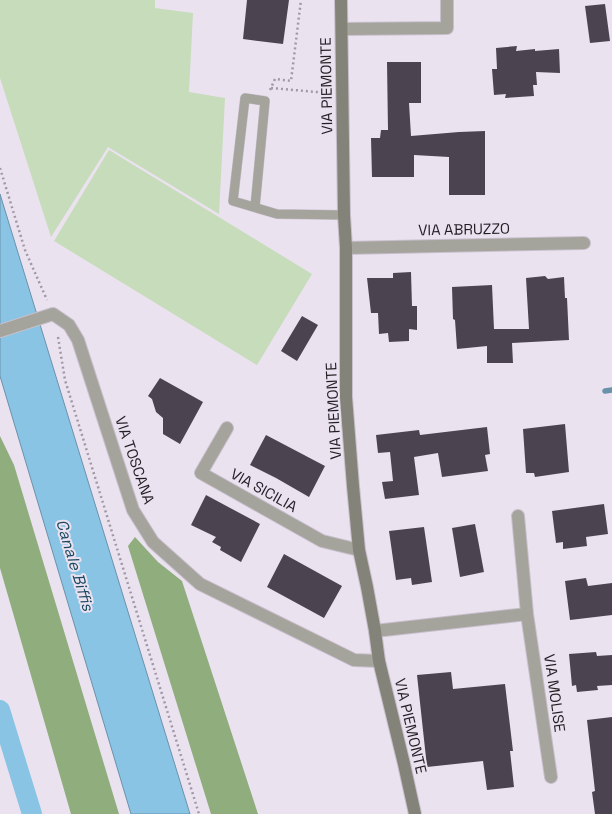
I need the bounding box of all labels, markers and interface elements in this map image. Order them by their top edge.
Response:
street label: VIA PIEMONTE [316,37,336,135]
street label: VIA ABRUZZO [418,219,510,239]
street label: VIA PIEMONTE [321,362,345,460]
street label: VIA TOSCANA [111,414,159,507]
street label: VIA SICILIA [227,464,301,516]
water label: Canale Biffis [51,517,99,614]
street label: VIA MOLISE [540,653,570,733]
street label: VIA PIEMONTE [391,676,431,776]

